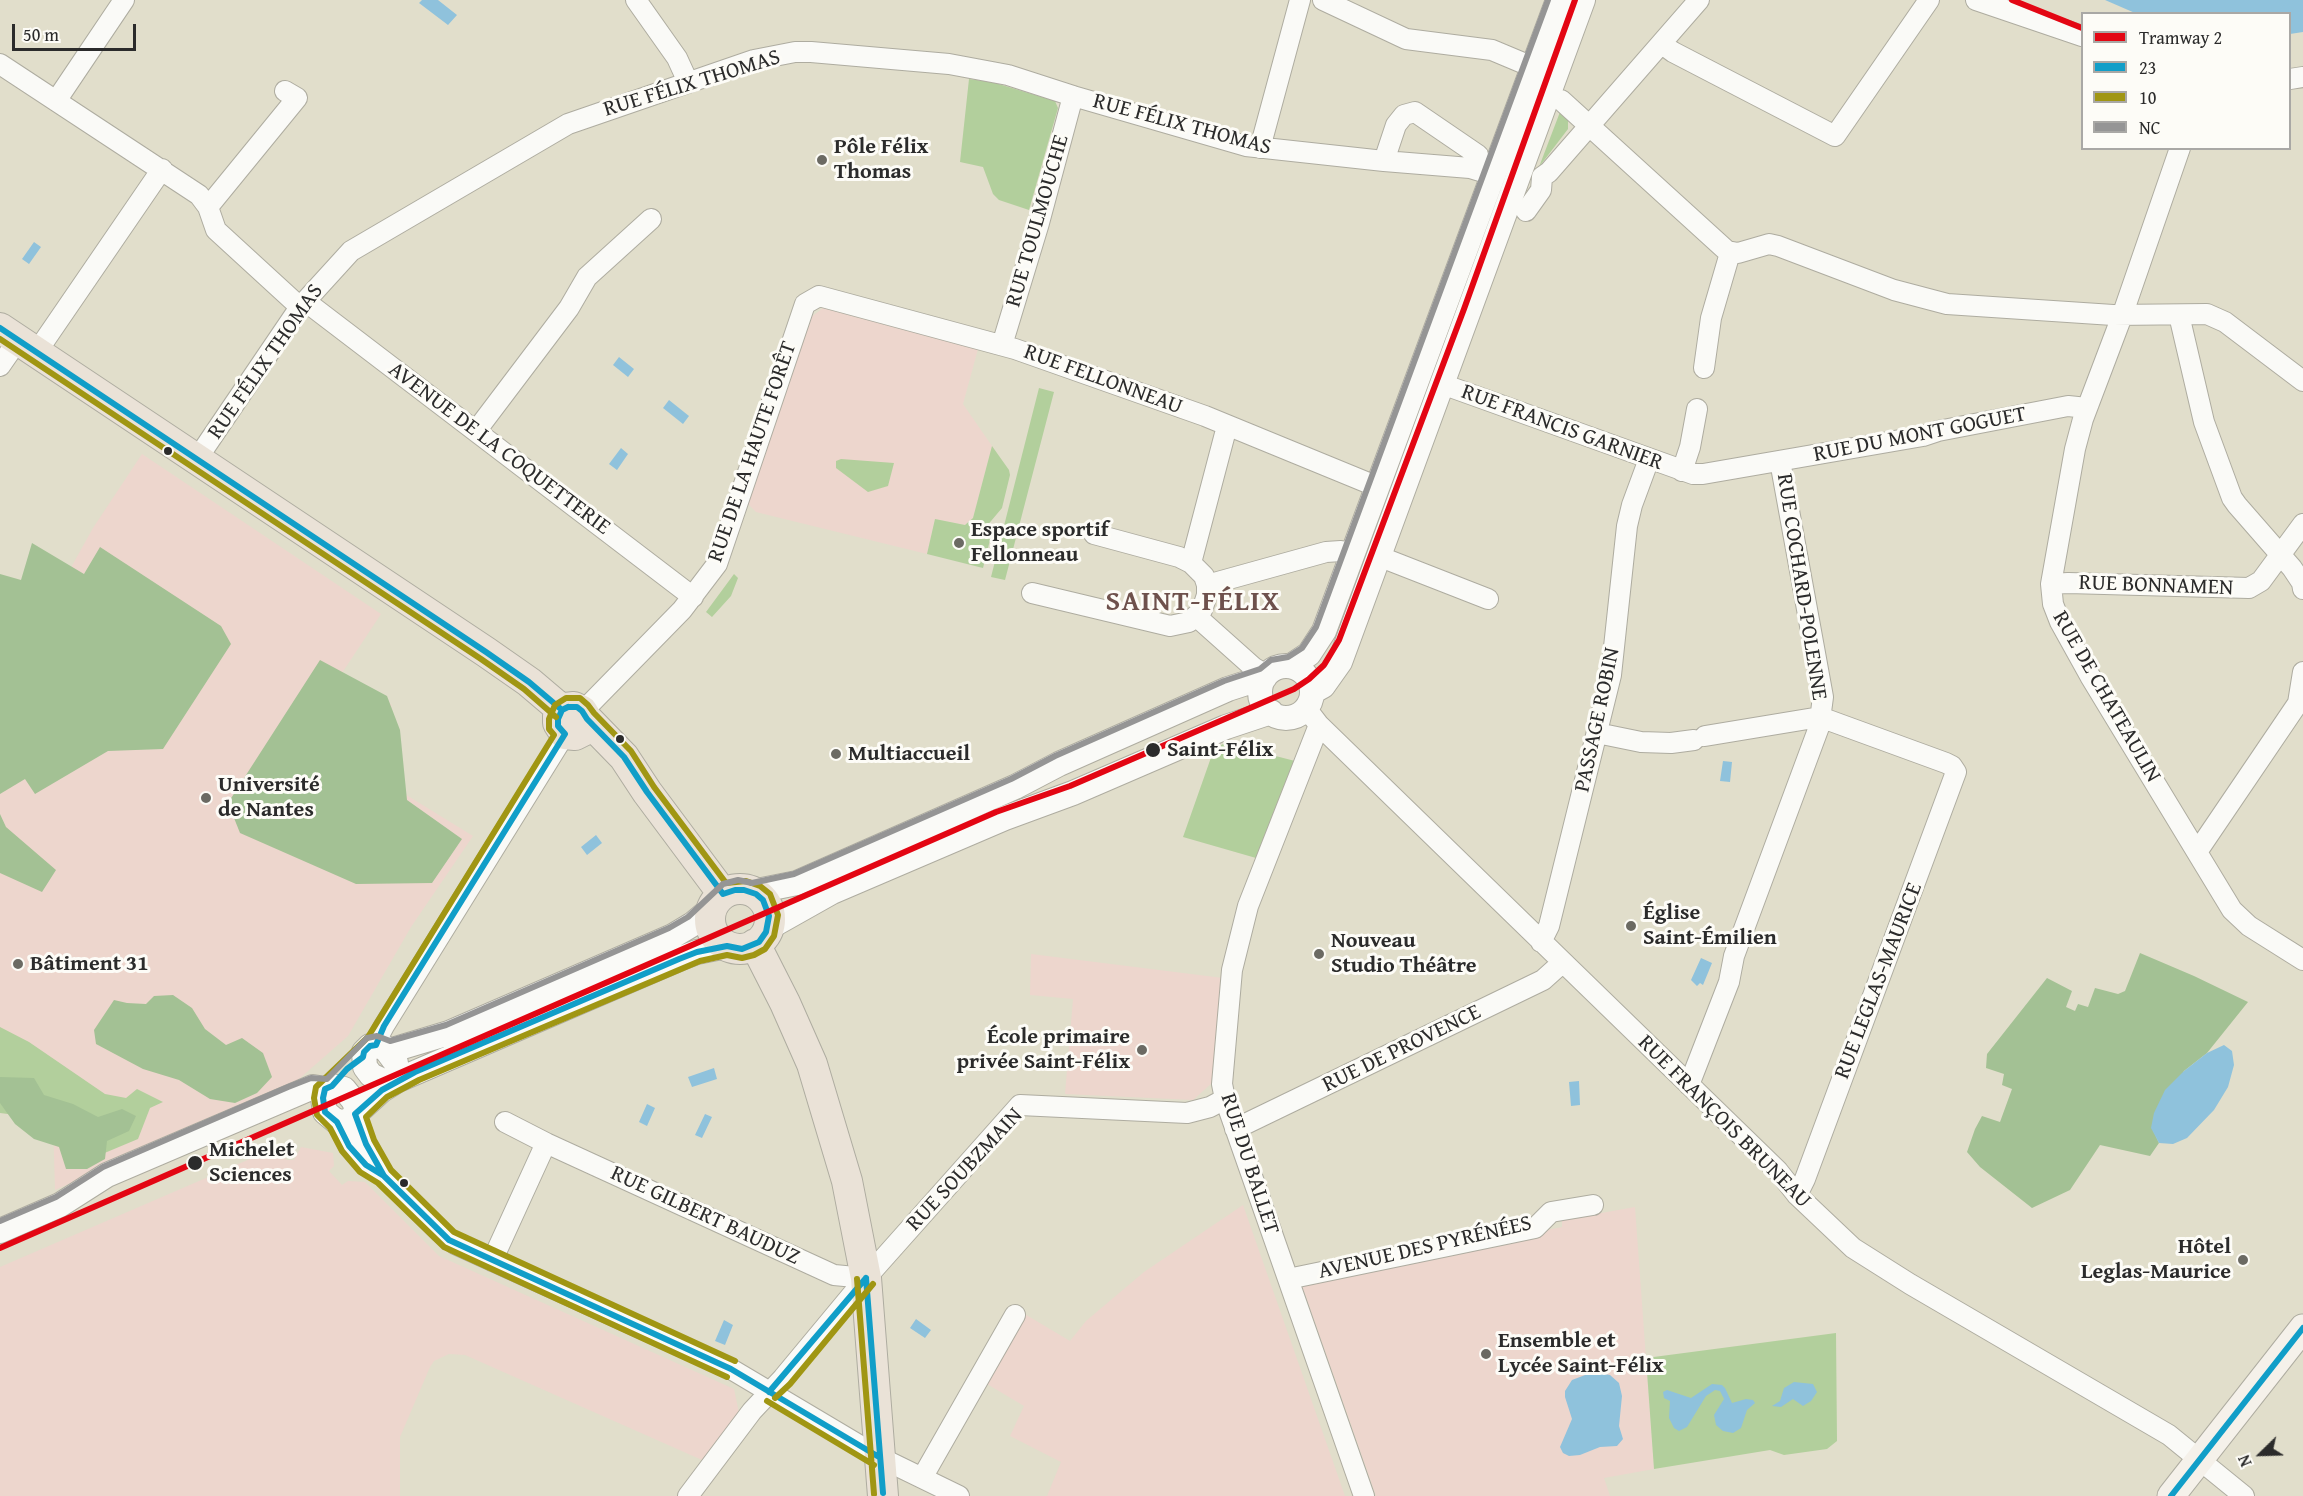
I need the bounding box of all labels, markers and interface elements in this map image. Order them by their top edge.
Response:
scale bar [15,12,140,50]
legend [2081,12,2291,150]
text: 50 m [23,21,59,48]
text: Tramway 2 [2139,24,2222,51]
street label: RUE FÉLIX THOMAS [600,45,784,123]
text: 23 [2139,54,2156,81]
text: 10 [2139,84,2156,111]
street label: RUE FÉLIX THOMAS [1090,89,1274,161]
text: NC [2139,114,2161,141]
street label: RUE TOULMOUCHE [1001,132,1075,310]
place label: Pôle Félix Thomas [834,134,928,186]
marker: Pôle Félix Thomas [815,153,829,167]
street label: RUE FÉLIX THOMAS [203,279,329,445]
street label: RUE DE LA HAUTE FORÊT [703,338,803,566]
street label: RUE FELLONNEAU [1020,339,1186,421]
street label: AVENUE DE LA COQUETTERIE [383,357,615,541]
street label: RUE FRANCIS GARNIER [1458,379,1666,477]
street label: RUE DU MONT GOGUET [1811,401,2029,469]
unlabelled marker [162,445,174,457]
street label: RUE COCHARD-POLENNE [1770,472,1832,702]
place label: Espace sportif Fellonneau [971,517,1108,568]
marker: Espace sportif Fellonneau [952,536,966,550]
street label: RUE BONNAMEN [2078,570,2234,602]
district label: SAINT-FÉLIX [1105,586,1281,620]
street label: RUE DE CHATEAULIN [2046,607,2166,787]
street label: PASSAGE ROBIN [1570,645,1626,795]
unlabelled marker [614,733,626,745]
place label: Saint-Félix [1167,737,1273,763]
place label: Multiaccueil [848,741,970,767]
marker: Saint-Félix [1144,741,1162,759]
marker: Multiaccueil [829,747,843,761]
place label: Université de Nantes [218,772,320,824]
marker: Université de Nantes [199,791,213,805]
street label: RUE LEGLAS-MAURICE [1829,879,1929,1083]
place label: Église Saint-Émilien [1643,900,1777,951]
marker: Église Saint-Émilien [1624,919,1638,933]
place label: Nouveau Studio Théâtre [1331,928,1476,980]
marker: Nouveau Studio Théâtre [1312,947,1326,961]
place label: Bâtiment 31 [30,951,149,977]
marker: Bâtiment 31 [11,957,25,971]
street label: RUE DE PROVENCE [1319,999,1485,1099]
place label: École primaire privée Saint-Félix [956,1024,1130,1076]
street label: RUE FRANÇOIS BRUNEAU [1632,1030,1816,1214]
marker: École primaire privée Saint-Félix [1135,1043,1149,1057]
street label: RUE DU BALLET [1214,1090,1284,1238]
street label: RUE SOUBZMAIN [901,1103,1029,1237]
place label: Michelet Sciences [209,1137,294,1188]
marker: Michelet Sciences [186,1154,204,1172]
street label: RUE GILBERT BAUDUZ [606,1161,804,1271]
unlabelled marker [398,1177,410,1189]
street label: AVENUE DES PYRÉNÉES [1316,1211,1534,1285]
place label: Hôtel Leglas-Maurice [2081,1234,2231,1286]
marker: Hôtel Leglas-Maurice [2236,1253,2250,1267]
place label: Ensemble et Lycée Saint-Félix [1498,1328,1664,1380]
marker: Ensemble et Lycée Saint-Félix [1479,1347,1493,1361]
north arrow [2231,1424,2291,1484]
text: N [2231,1451,2258,1471]

